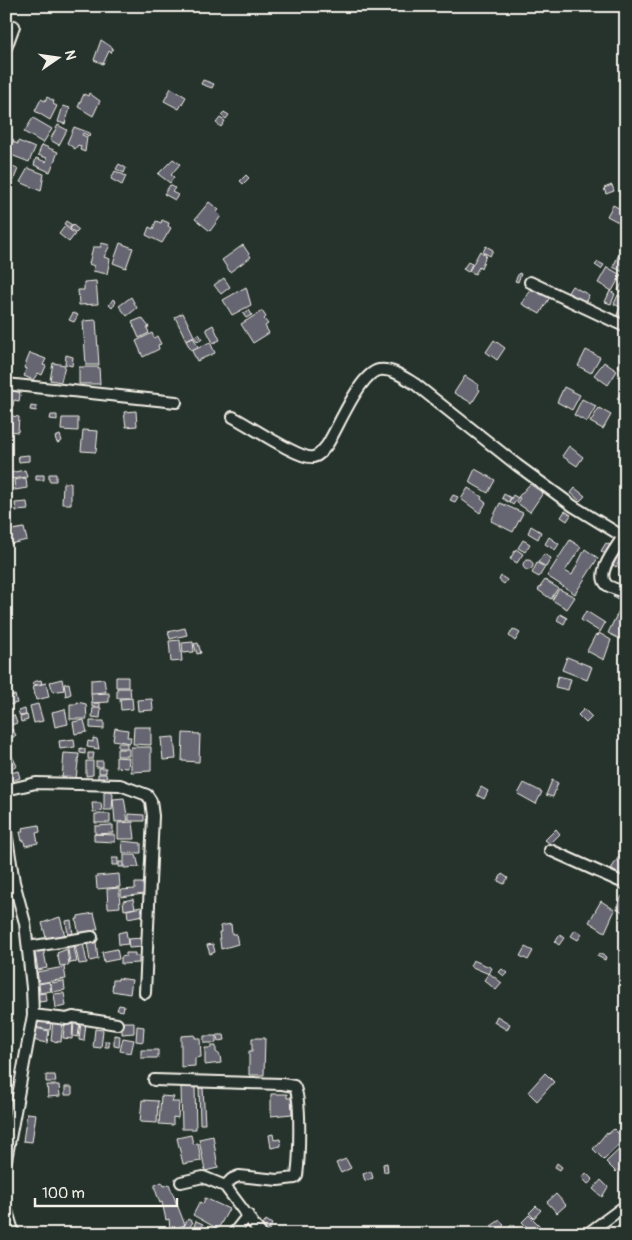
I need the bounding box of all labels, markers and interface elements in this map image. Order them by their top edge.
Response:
north arrow [32,32,82,82]
text: N [61,49,80,62]
scale bar [35,1175,178,1207]
text: 100 m [42,1184,85,1203]

